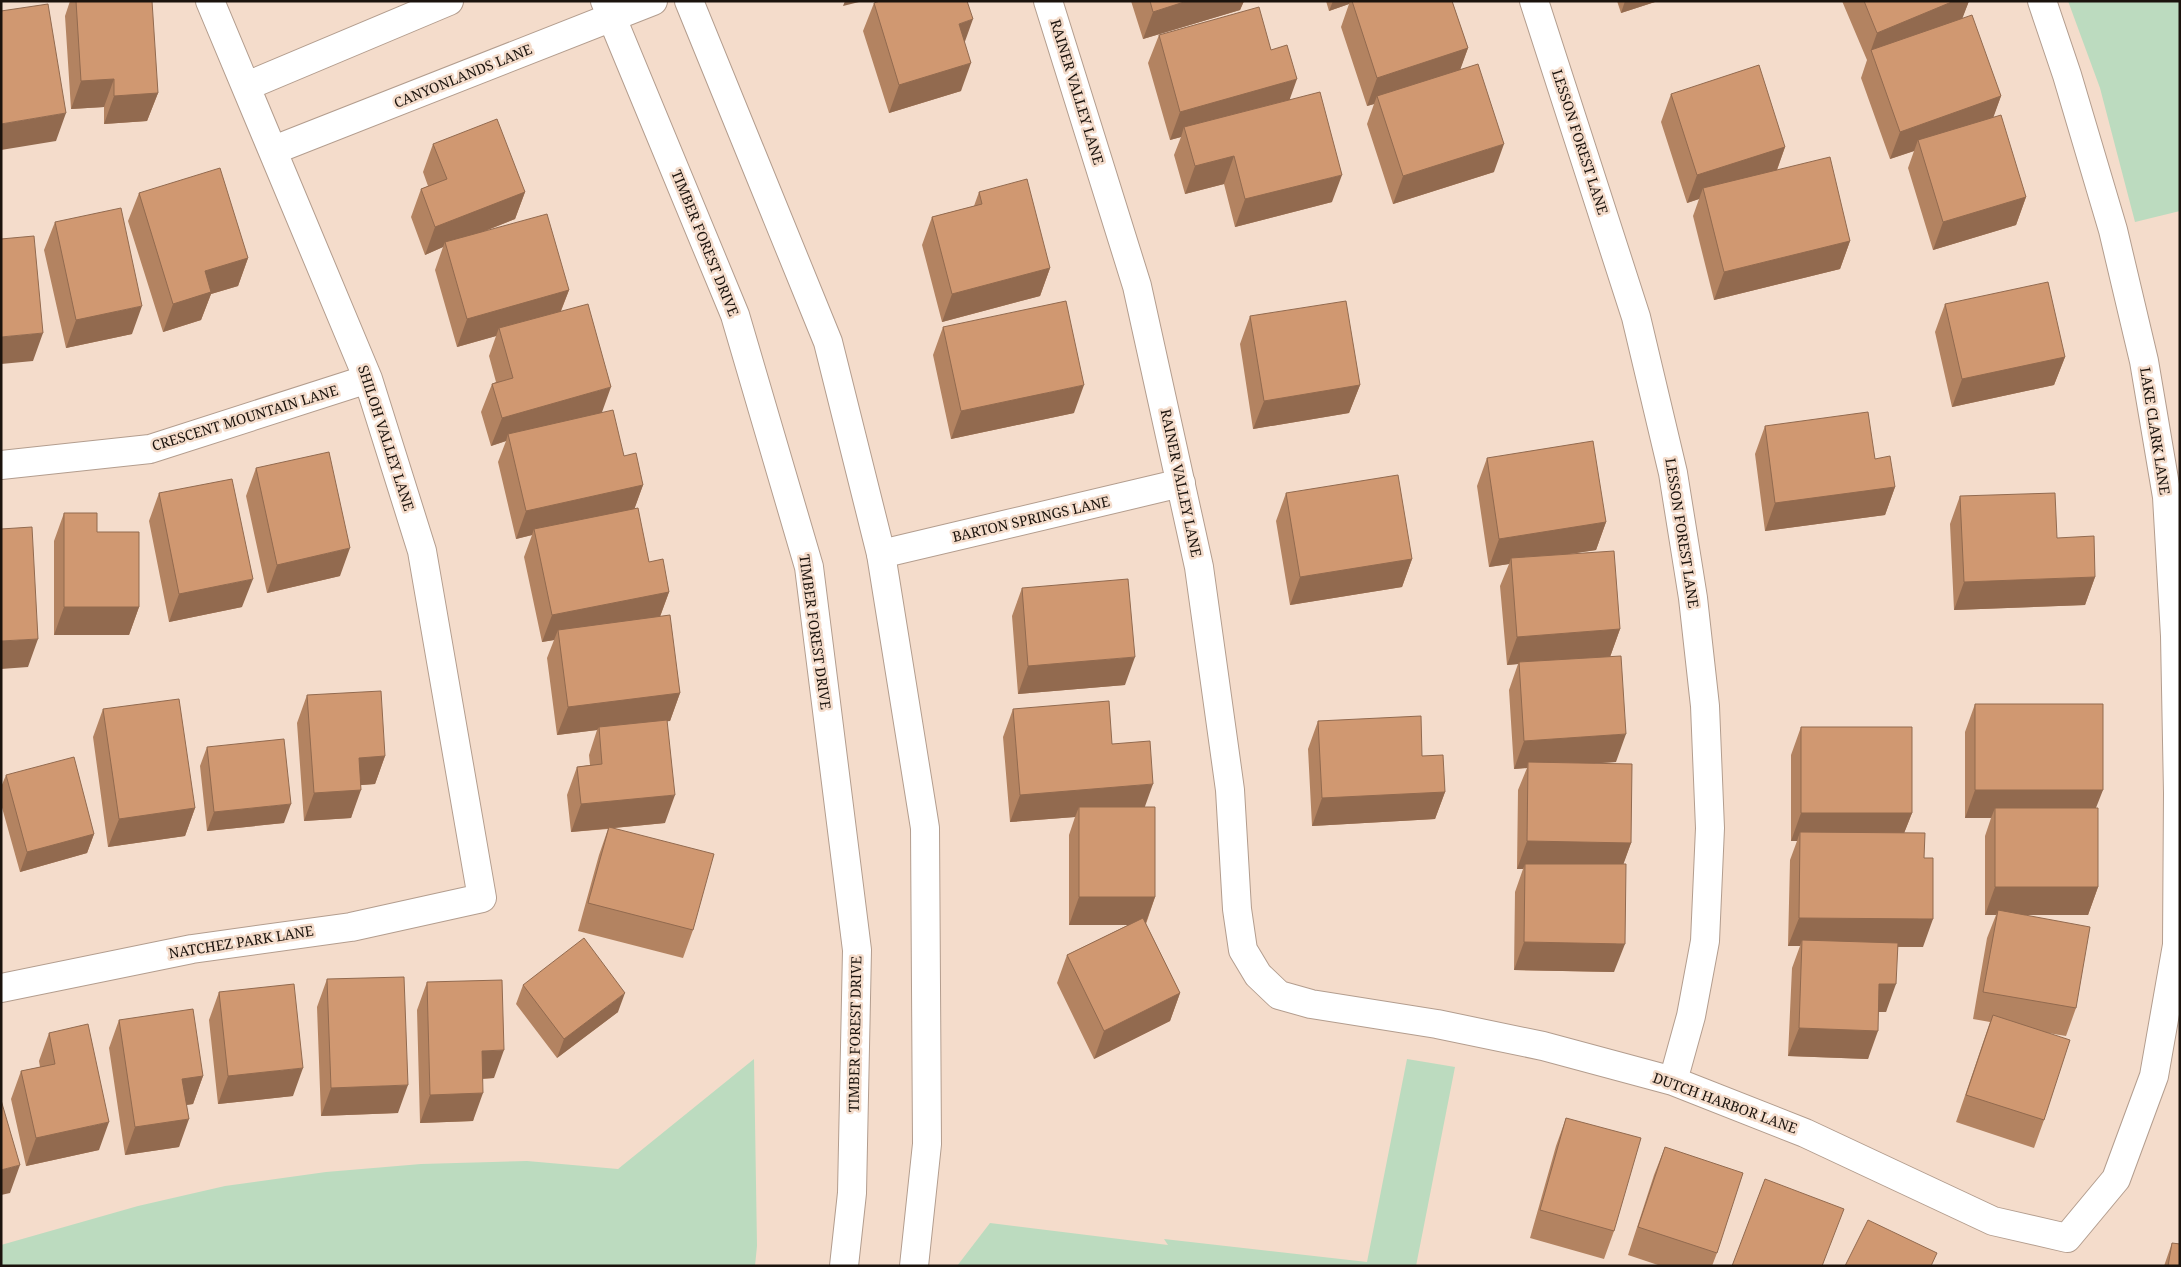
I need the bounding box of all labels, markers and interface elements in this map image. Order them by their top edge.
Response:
street label: RAINER VALLEY LANE [1046,17,1109,167]
street label: CANYONLANDS LANE [391,39,535,112]
street label: LESSON FOREST LANE [1548,67,1613,217]
street label: TIMBER FOREST DRIVE [667,167,744,319]
street label: SHILOH VALLEY LANE [354,363,419,513]
street label: LAKE CLARK LANE [2136,366,2175,496]
street label: CRESCENT MOUNTAIN LANE [149,380,340,455]
street label: RAINER VALLEY LANE [1157,407,1207,559]
street label: LESSON FOREST LANE [1661,457,1704,609]
street label: BARTON SPRINGS LANE [950,491,1112,546]
street label: TIMBER FOREST DRIVE [795,553,836,711]
street label: NATCHEZ PARK LANE [167,921,315,962]
street label: TIMBER FOREST DRIVE [844,955,865,1112]
street label: DUTCH HARBOR LANE [1650,1068,1800,1138]

